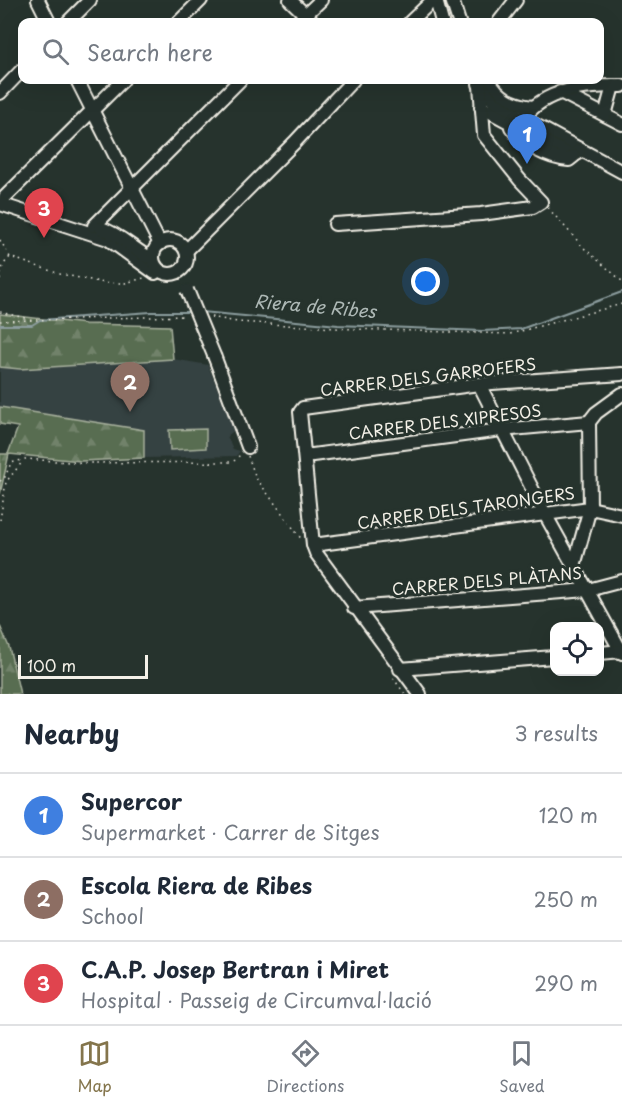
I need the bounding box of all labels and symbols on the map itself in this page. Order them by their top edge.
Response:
pin: 1 [508,114,546,164]
pin: 3 [24,188,63,238]
your location [411,267,440,296]
water label: Riera de Ribes [253,287,379,324]
street label: CARRER DELS GARROFERS [319,351,537,401]
pin: 2 [110,362,150,412]
street label: CARRER DELS XIPRESOS [347,397,543,445]
street label: CARRER DELS TARONGERS [356,480,576,534]
street label: CARRER DELS PLÀTANS [391,560,583,600]
scale bar [18,652,148,680]

